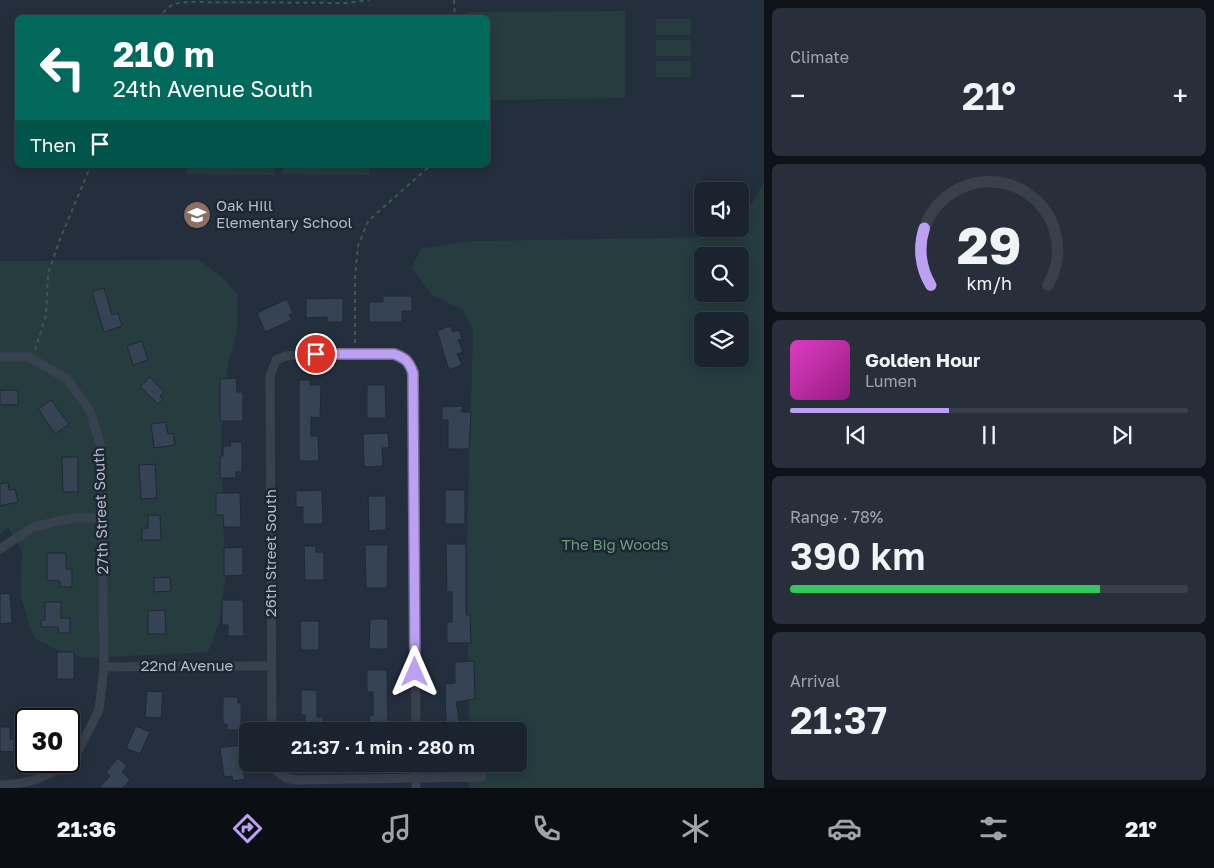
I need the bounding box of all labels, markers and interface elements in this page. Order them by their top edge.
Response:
text: 210 m [113,33,215,75]
icon: left [30,35,95,100]
text: Climate [790,47,849,67]
text: 21° [962,73,1016,118]
text: 24th Avenue South [113,75,313,102]
text: − [790,79,805,112]
text: + [1173,79,1188,112]
icon: arrive [86,130,114,158]
text: Then [30,133,76,156]
map controls [694,182,749,367]
button: sound [694,182,749,237]
place label: Oak Hill Elementary School [216,196,352,231]
school or university icon: Oak Hill Elementary School [182,200,212,230]
text: 29 [957,213,1021,275]
button: search [694,247,749,302]
text: km/h [966,272,1012,294]
button: layers [694,312,749,367]
pin [295,333,337,375]
icon: arrive [302,340,330,368]
text: Golden Hour [865,348,980,371]
text: Lumen [865,371,917,391]
icon: previous [842,421,870,449]
icon: pause [975,421,1003,449]
icon: next [1108,421,1136,449]
street label: 27th Street South [89,447,111,575]
street label: 26th Street South [261,489,279,617]
text: Range · 78% [790,507,883,527]
text: 390 km [790,533,926,578]
park label: The Big Woods [562,535,669,553]
position arrow [388,645,440,697]
street label: 22nd Avenue [141,656,234,674]
text: Arrival [790,671,840,691]
text: 21:37 [790,697,887,742]
speed limit sign: 30 [15,708,80,773]
text: 21:37 · 1 min · 280 m [291,735,475,758]
icon: directions [230,811,265,846]
icon: music [379,811,414,846]
icon: phone [529,811,564,846]
icon: climate [678,811,713,846]
icon: car [827,811,862,846]
icon: filters [976,811,1011,846]
text: 21:36 [57,815,116,842]
text: 21° [1125,815,1157,842]

